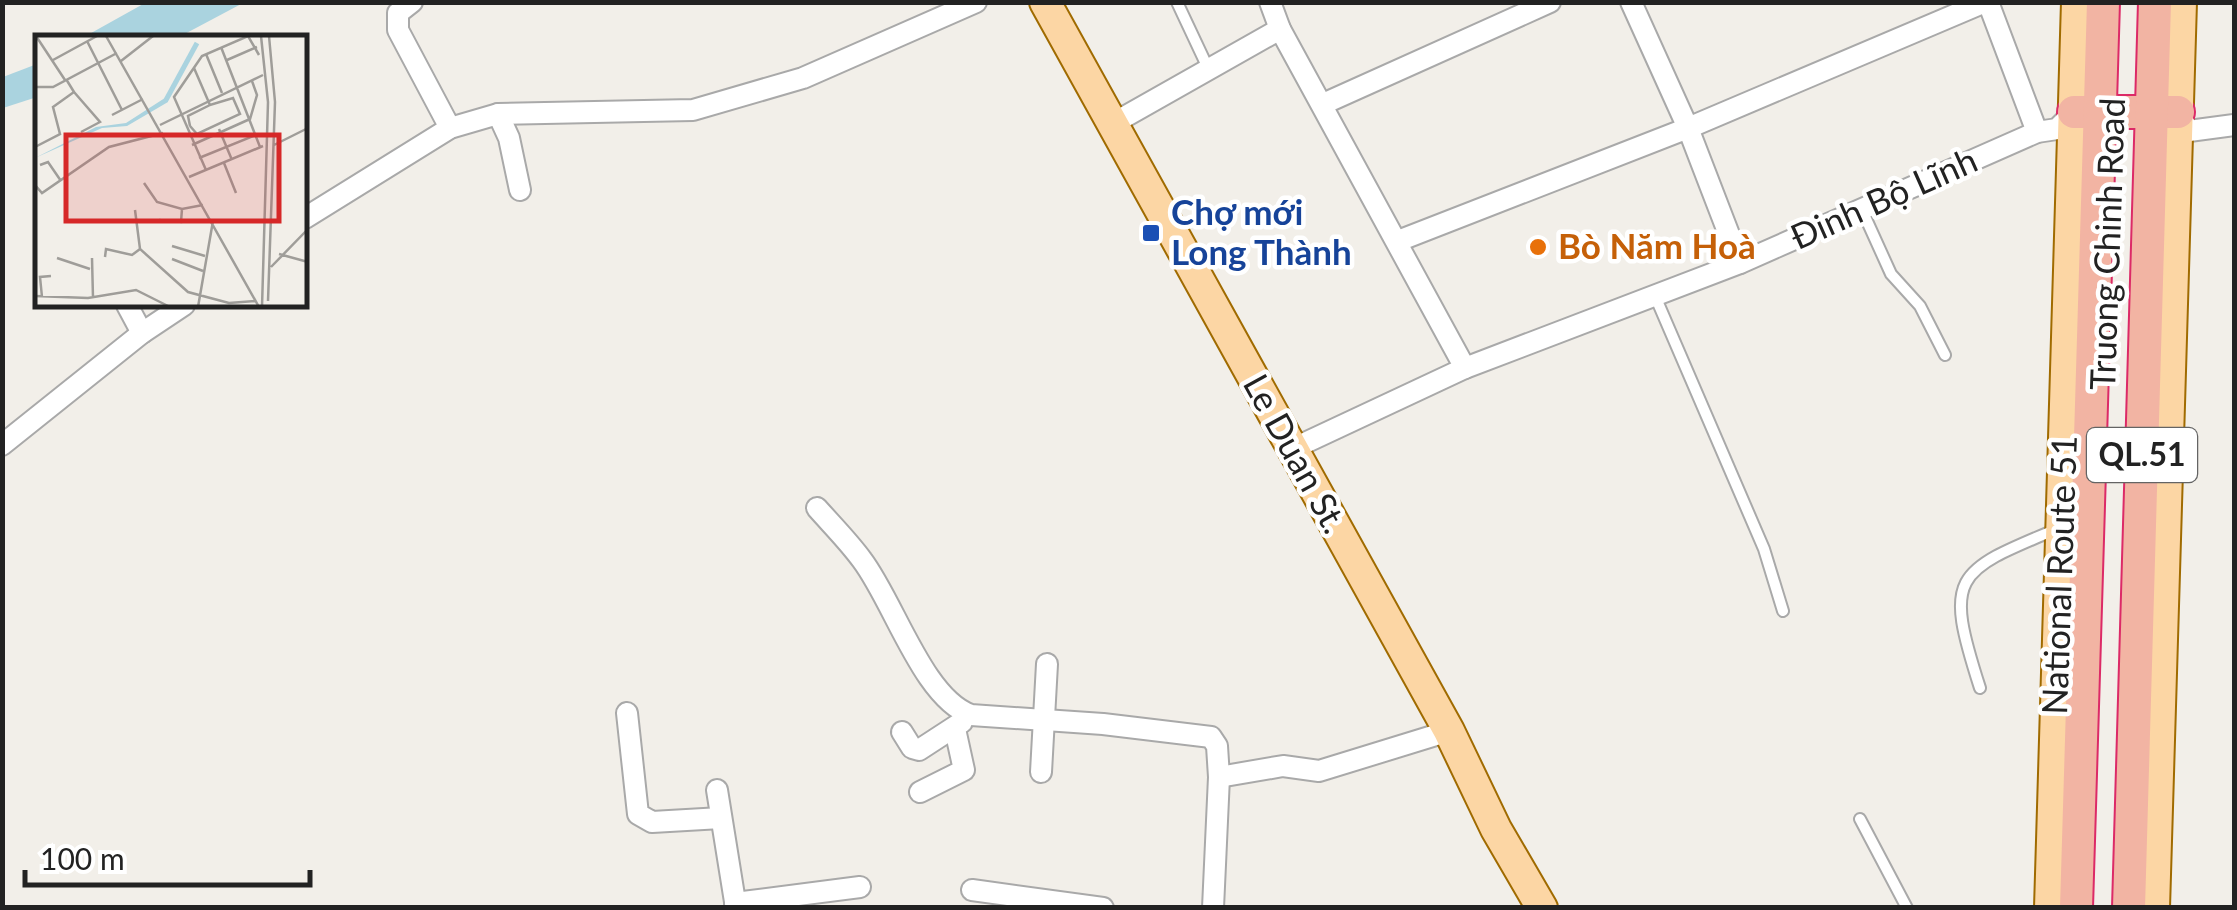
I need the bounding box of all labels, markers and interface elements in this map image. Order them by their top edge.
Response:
inset map [35,35,308,308]
street label: Truong Chinh Road [2080,97,2132,391]
street label: Đinh Bộ Lĩnh [1783,137,1983,257]
place label: Chợ mới Long Thành [1171,190,1352,272]
marker: Chợ mới Long Thành [1140,222,1162,244]
place label: Bò Năm Hoà [1558,224,1756,266]
marker: Bò Năm Hoà [1527,236,1549,258]
street label: Le Duan St. [1236,366,1358,540]
road number: QL.51 [2087,428,2197,482]
street label: National Route 51 [2032,435,2084,715]
scale bar [25,825,310,887]
text: 100 m [40,840,125,876]

